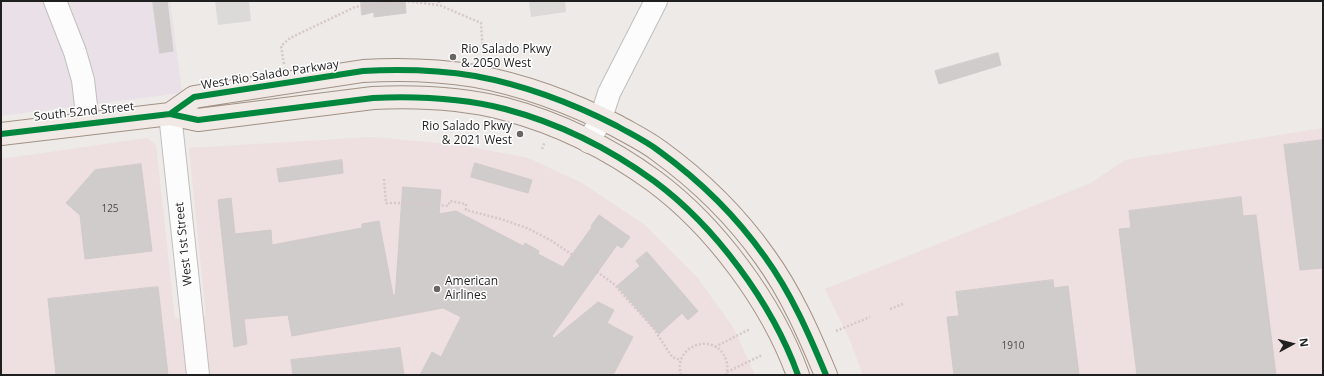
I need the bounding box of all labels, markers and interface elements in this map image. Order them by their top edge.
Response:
place label: Rio Salado Pkwy & 2050 West [461,43,551,71]
marker: Rio Salado Pkwy & 2050 West [448,52,458,62]
street label: West Rio Salado Parkway [200,57,340,93]
street label: South 52nd Street [33,100,135,124]
place label: Rio Salado Pkwy & 2021 West [422,120,512,148]
marker: Rio Salado Pkwy & 2021 West [515,129,525,139]
street label: West 1st Street [172,201,196,287]
house number: 125 [101,203,119,215]
place label: American Airlines [445,275,498,303]
marker: American Airlines [432,284,442,294]
north arrow [1272,324,1312,364]
text: N [1296,337,1312,348]
house number: 1910 [1002,340,1024,352]

